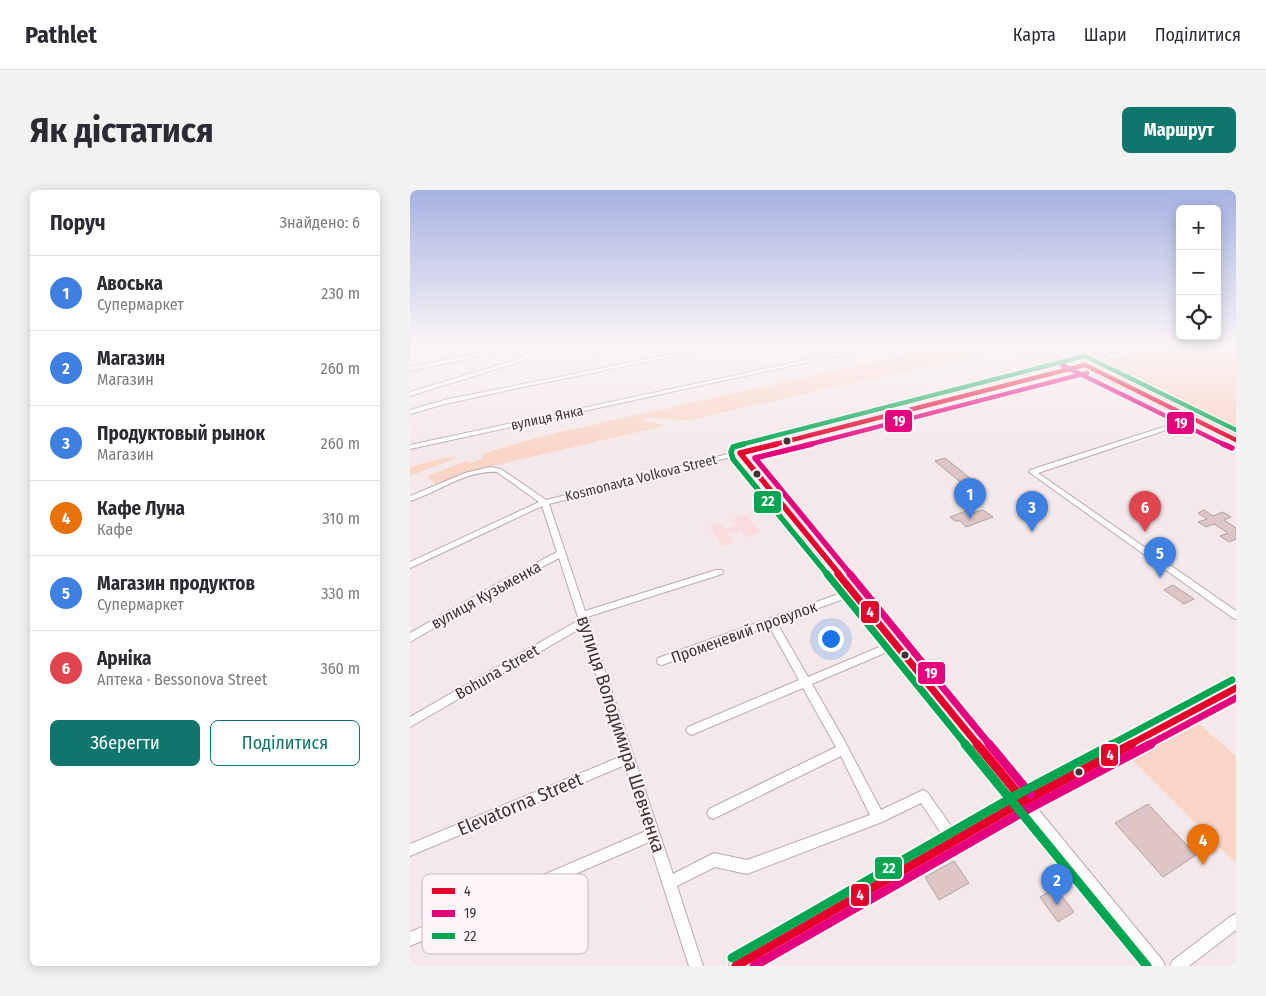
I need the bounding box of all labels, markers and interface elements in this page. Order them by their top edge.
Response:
text: Pathlet [25,21,97,49]
text: Карта [1013,24,1056,46]
text: Шари [1084,24,1127,46]
text: Поділитися [1155,24,1241,46]
button: Маршрут [1122,107,1236,153]
text: Як дістатися [30,109,214,151]
map controls [1176,205,1221,340]
button: + [1176,205,1221,250]
text: Поруч [50,210,106,236]
text: Знайдено: 6 [279,213,360,232]
button: − [1176,250,1221,295]
text: Авоська [97,272,163,295]
text: 1 [63,284,69,303]
text: 230 m [321,284,360,303]
text: Супермаркет [97,295,184,314]
button: locate [1176,295,1221,340]
text: Магазин [97,347,165,370]
text: 2 [62,359,70,378]
text: 260 m [321,359,360,378]
text: Магазин [97,370,154,389]
street label: вулиця Янка [509,402,585,434]
line badge: 19 [884,409,913,433]
line badge: 19 [1166,411,1195,435]
text: 19 [892,413,906,430]
text: 19 [1174,415,1188,432]
text: Продуктовый рынок [97,422,265,445]
text: 3 [62,434,70,453]
text: 260 m [321,434,360,453]
unlabelled marker [782,436,792,446]
text: Магазин [97,445,154,464]
street label: Kosmonavta Volkova Street [563,451,719,505]
unlabelled marker [752,469,762,479]
pin: 1 [954,478,986,519]
line badge: 22 [753,490,782,514]
pin: 3 [1016,491,1048,532]
pin: 6 [1129,491,1161,532]
text: 22 [761,493,775,510]
text: Кафе Луна [97,497,185,520]
text: 4 [62,509,70,528]
text: 310 m [323,509,360,528]
text: Кафе [97,520,133,539]
pin: 5 [1144,537,1176,578]
street label: вулиця Кузьменка [428,557,545,633]
text: Магазин продуктов [97,572,255,595]
text: 5 [62,584,70,603]
text: 330 m [321,584,360,603]
text: Супермаркет [97,595,184,614]
street label: Променевий провулок [668,597,820,667]
line badge: 4 [860,600,880,624]
text: 4 [866,604,874,621]
street label: вулиця Володимира Шевченка [572,613,670,855]
your location [818,626,844,652]
street label: Bohuna Street [452,640,543,704]
text: Арніка [97,647,151,670]
unlabelled marker [900,650,910,660]
text: 6 [62,659,70,678]
text: 360 m [320,659,360,678]
line badge: 19 [917,661,946,685]
text: 19 [924,665,938,682]
text: Аптека · Bessonova Street [97,670,267,689]
button: Зберегти [50,720,200,766]
button: Поділитися [210,720,360,766]
line badge: 4 [1100,743,1119,767]
text: 4 [1106,747,1114,764]
street label: Elevatorna Street [454,767,587,841]
unlabelled marker [1074,767,1084,777]
pin: 4 [1187,824,1219,865]
line badge: 22 [874,856,903,880]
text: 22 [882,860,896,877]
pin: 2 [1041,864,1073,905]
legend [422,874,588,954]
text: 4 [464,883,471,900]
line badge: 4 [850,883,870,907]
text: 4 [856,887,864,904]
text: 19 [464,905,476,922]
text: 22 [464,928,476,945]

